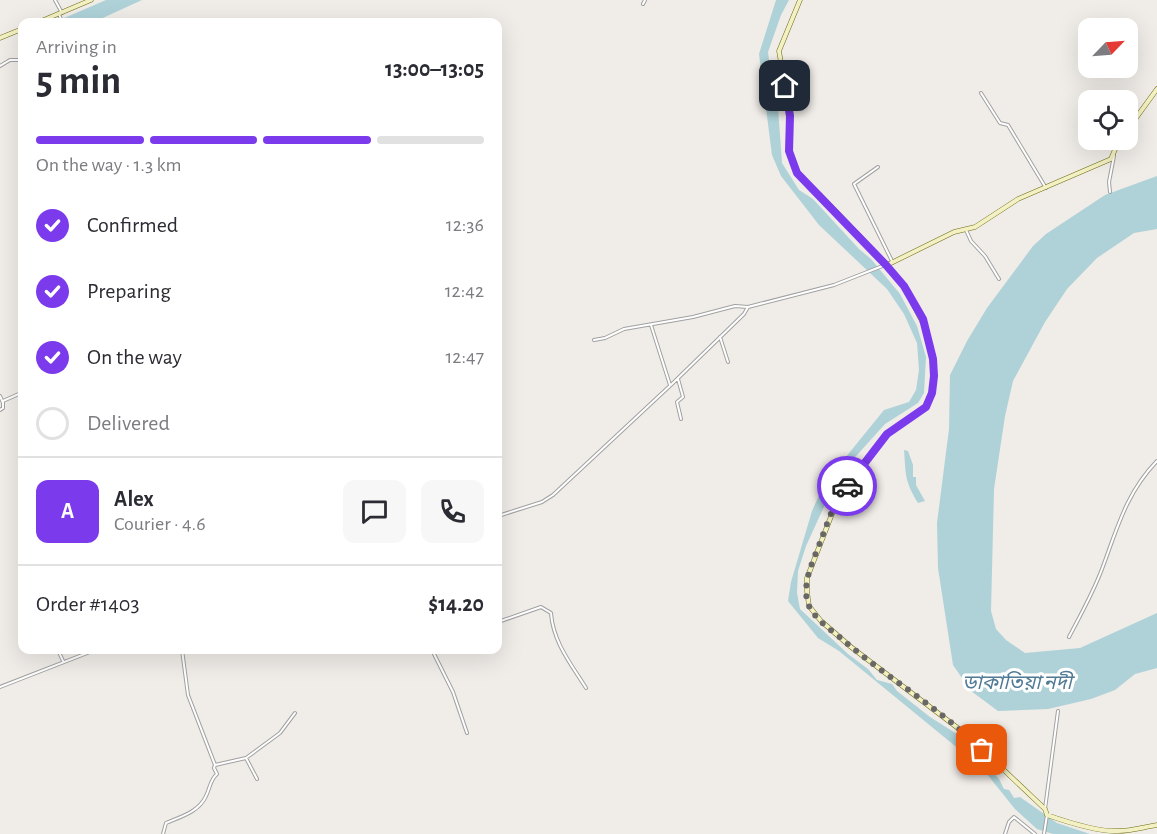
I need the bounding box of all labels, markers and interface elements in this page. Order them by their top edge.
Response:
north arrow [1078,18,1138,78]
map controls [1078,18,1138,150]
text: Arriving in [36,37,117,57]
text: 13:00–13:05 [385,58,484,80]
pin [759,60,810,111]
text: 5 min [36,62,121,101]
icon: home [768,69,801,102]
button: locate [1078,90,1138,150]
text: On the way · 1.3 km [36,155,182,175]
icon: check [36,209,69,242]
text: Confirmed [87,214,178,236]
text: 12:36 [446,215,484,235]
icon: check [36,275,69,308]
text: Preparing [87,280,171,302]
text: 12:42 [445,281,484,301]
icon: check [36,341,69,374]
text: On the way [87,346,182,368]
text: 12:47 [445,347,484,367]
text: Delivered [87,412,170,434]
courier [817,456,877,516]
icon: car [831,470,864,503]
button: chat [343,480,406,543]
button: phone [421,480,484,543]
text: Alex [114,488,154,510]
text: A [61,500,74,522]
text: Courier · 4.6 [114,514,206,534]
text: Order #1403 [36,593,140,615]
text: $14.20 [428,593,484,615]
water label: ডাকাতিয়া নদী [962,670,1076,693]
pin [956,724,1007,775]
icon: bag [965,733,998,766]

